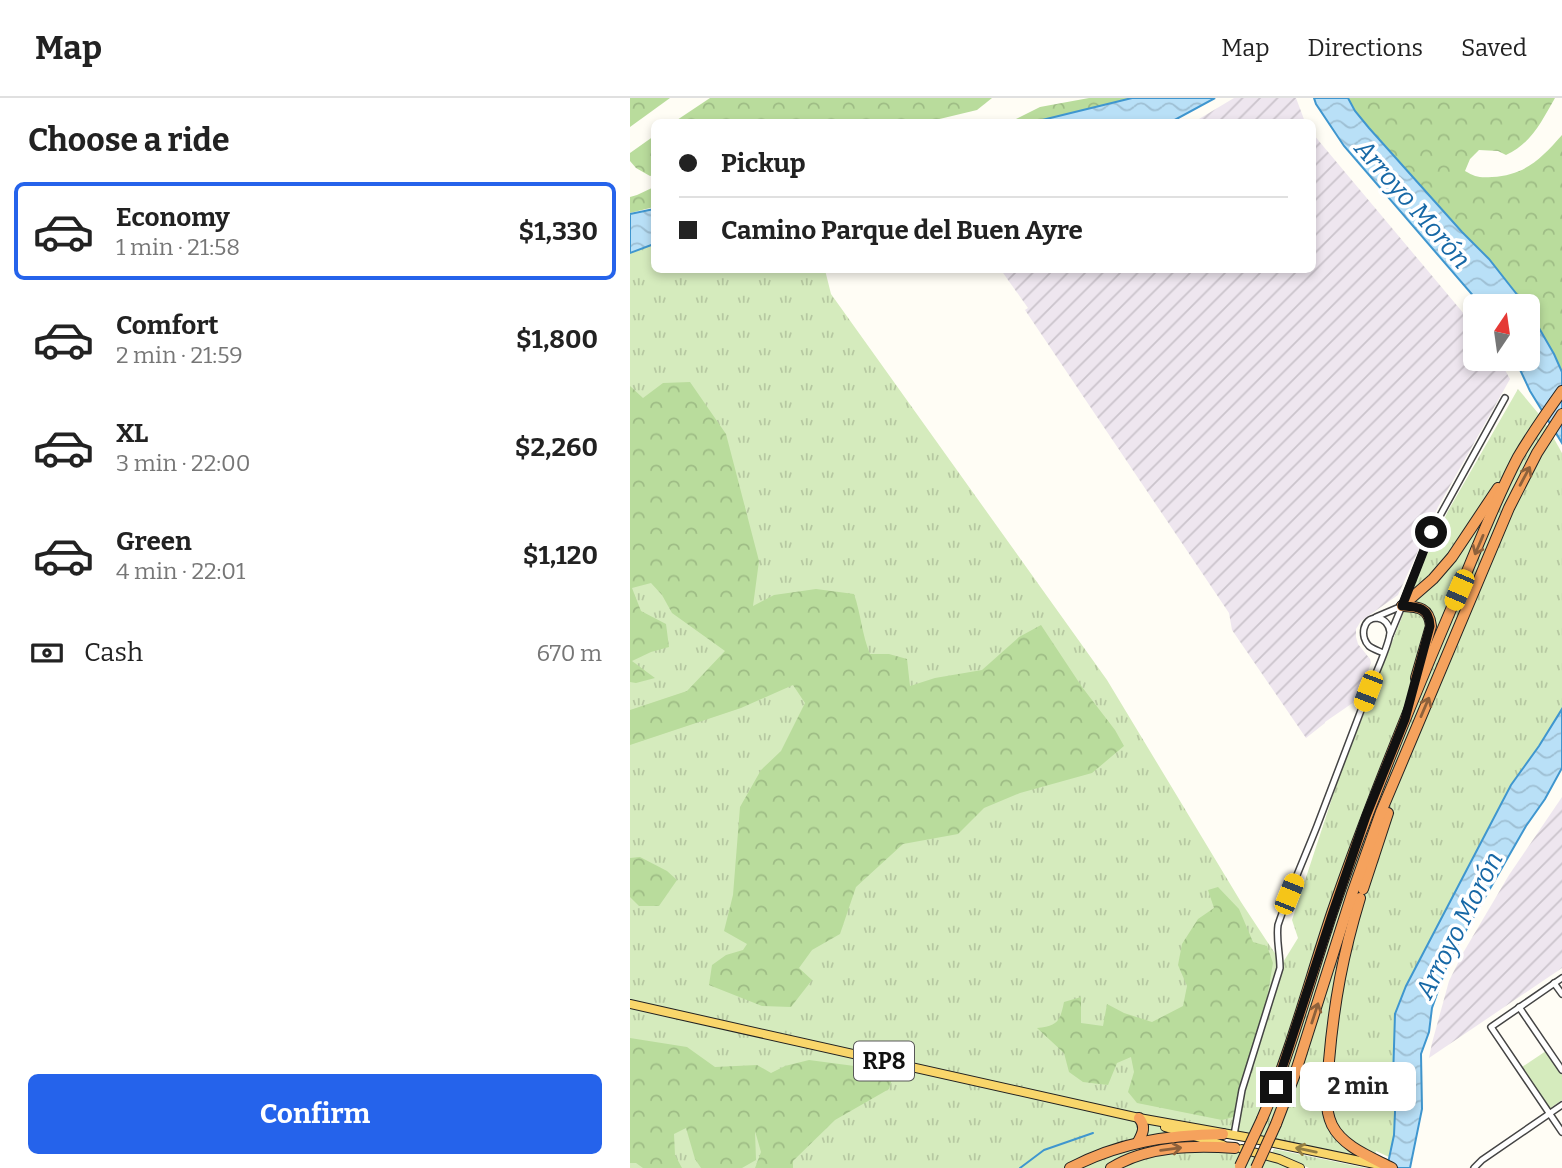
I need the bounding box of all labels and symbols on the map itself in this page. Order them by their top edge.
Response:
water label: Arroyo Morón [1348,133,1477,275]
north arrow [1463,294,1540,371]
one-way arrow [1519,466,1532,487]
route start [1415,516,1447,548]
one-way arrow [1471,533,1484,555]
car [1442,567,1477,613]
car [1351,668,1386,714]
one-way arrow [1419,697,1432,718]
water label: Arroyo Morón [1409,847,1510,1005]
car [1272,871,1307,917]
one-way arrow [1310,1003,1323,1025]
road number: RP8 [854,1042,914,1080]
callout: 2 min [1300,1062,1416,1112]
route end [1260,1071,1292,1103]
one-way arrow [1159,1142,1182,1155]
one-way arrow [1295,1142,1318,1156]

